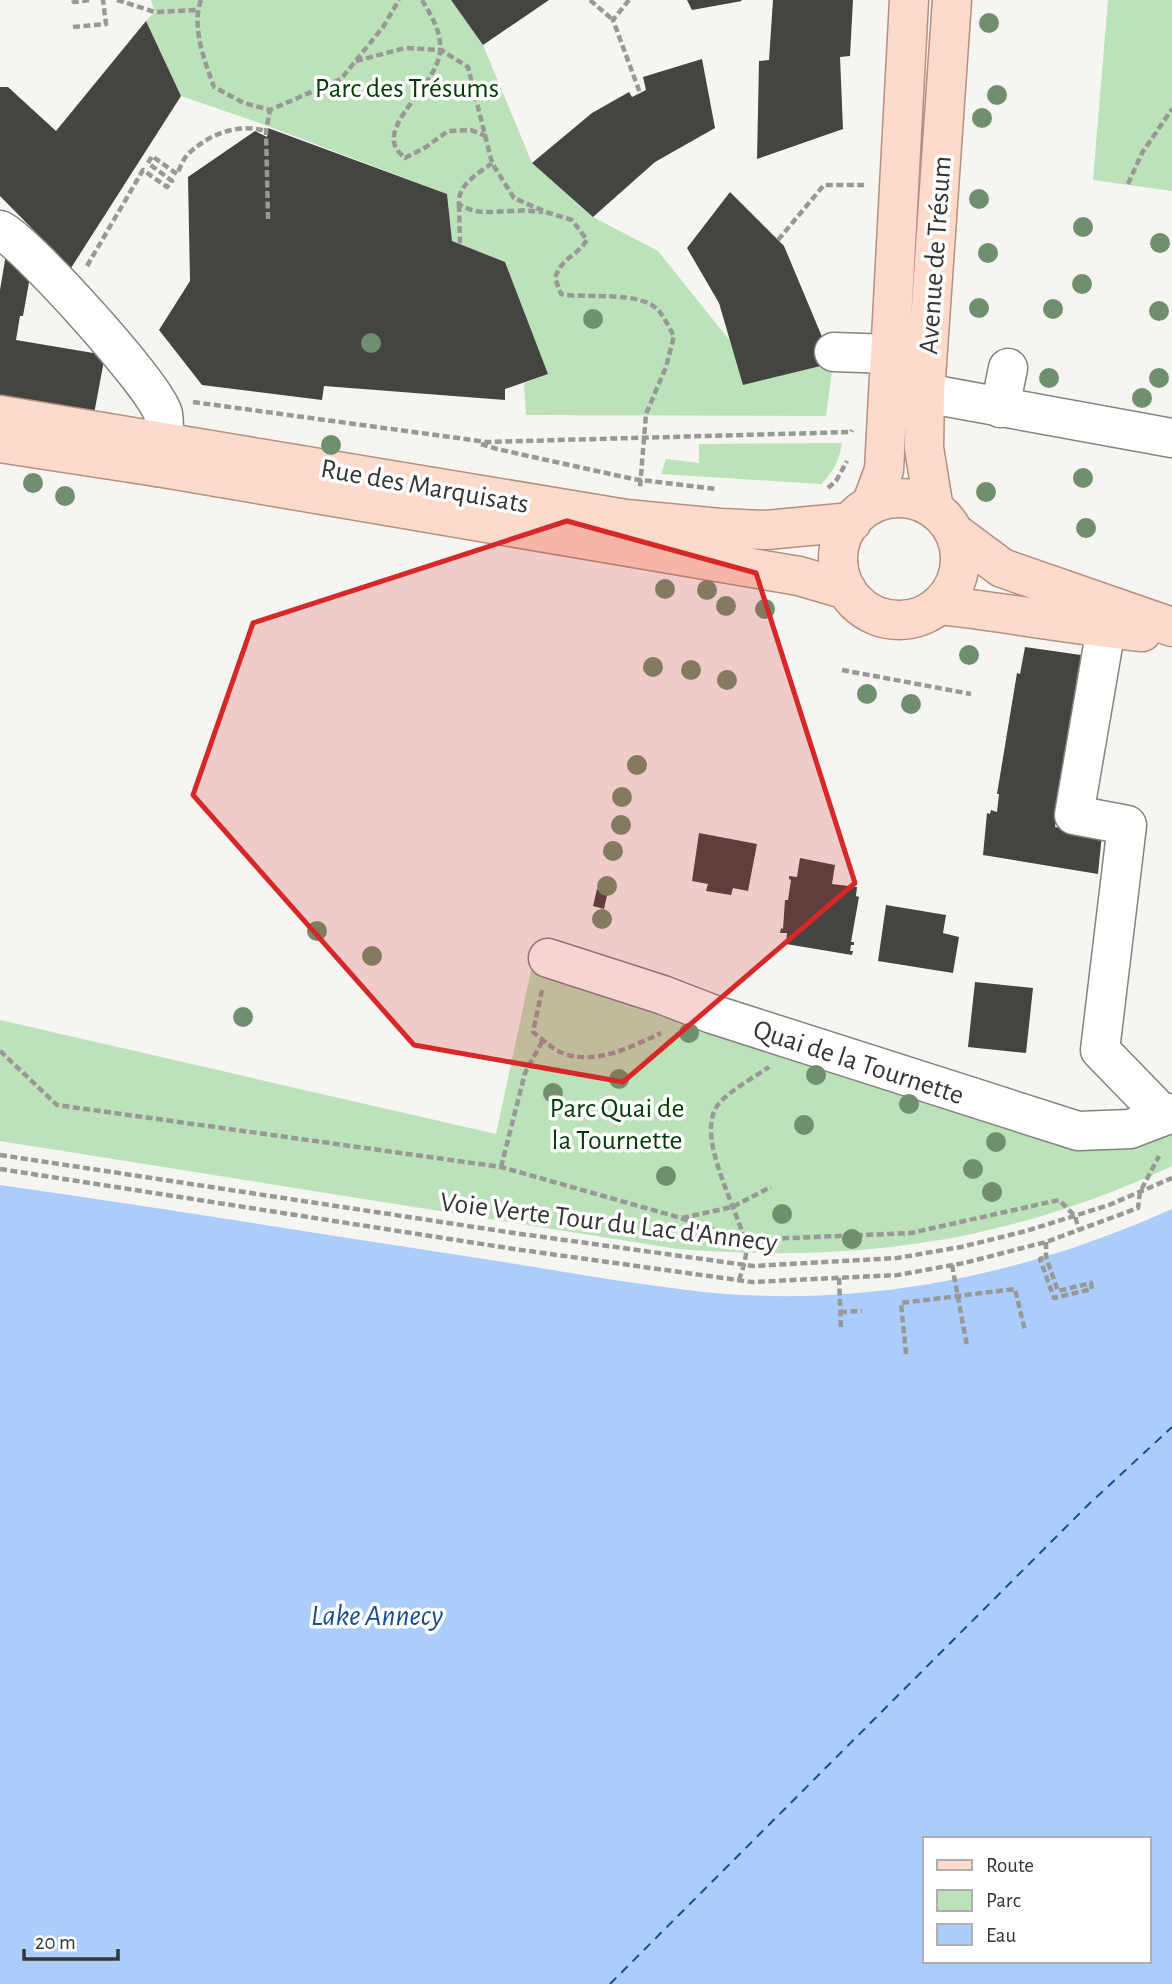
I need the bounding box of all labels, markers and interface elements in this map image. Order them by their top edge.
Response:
park label: Parc des Trésums [315,75,499,103]
street label: Avenue de Trésum [915,155,957,355]
street label: Rue des Marquisats [319,455,531,519]
street label: Quai de la Tournette [750,1016,967,1110]
park label: Parc Quai de la Tournette [550,1095,684,1155]
street label: Voie Verte Tour du Lac d'Annecy [439,1188,779,1258]
water label: Lake Annecy [311,1601,444,1631]
legend [923,1837,1151,1963]
text: Route [986,1855,1034,1876]
text: Parc [986,1890,1021,1911]
scale bar [24,1918,119,1962]
text: Eau [986,1925,1016,1946]
text: 20 m [35,1932,76,1953]

